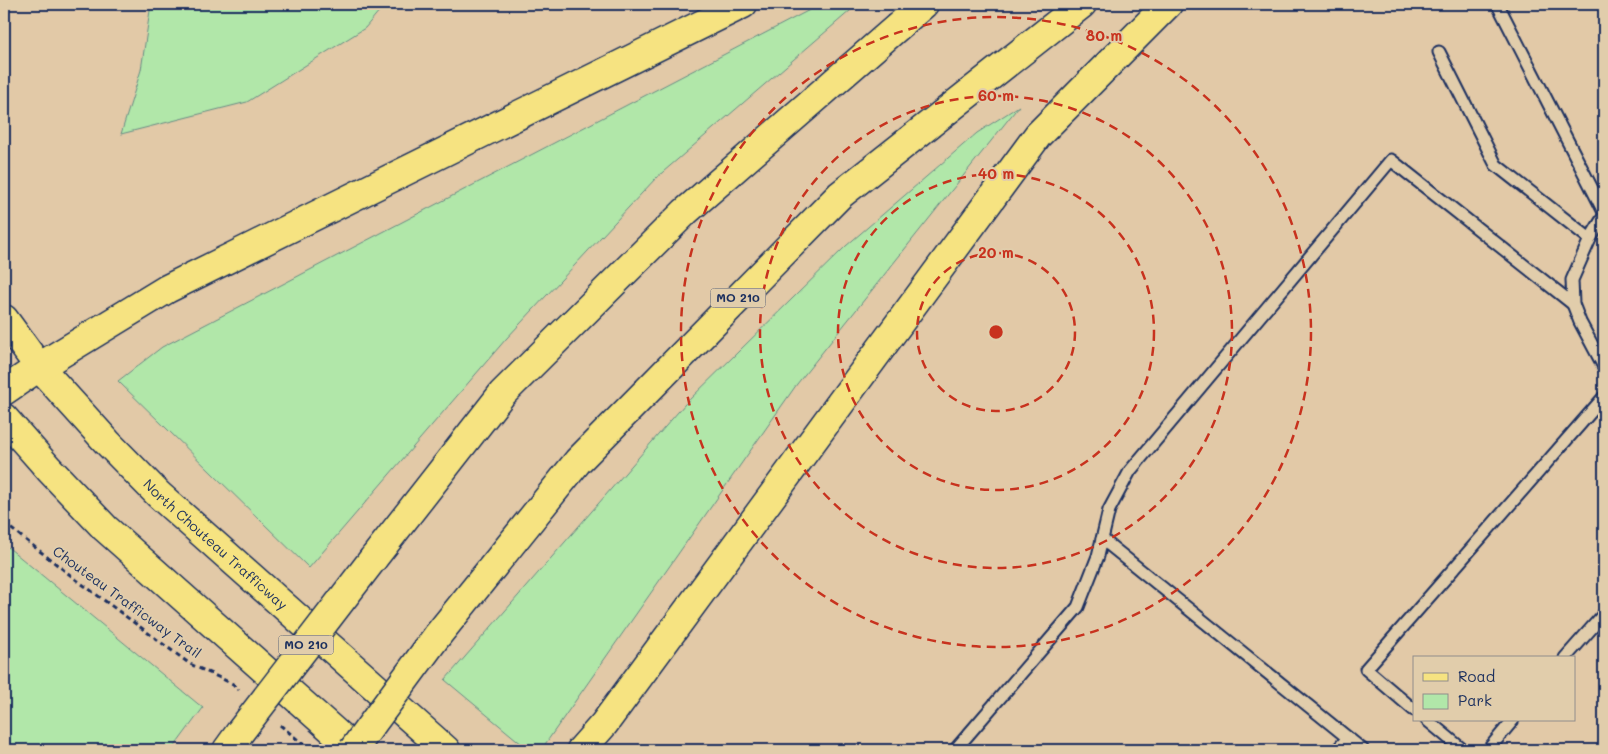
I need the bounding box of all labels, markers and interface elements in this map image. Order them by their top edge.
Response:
text: 80 m [1086,25,1122,45]
text: 60 m [978,85,1014,105]
text: 40 m [978,163,1014,183]
text: 20 m [978,242,1014,262]
road number: MO 210 [710,288,766,308]
centre of rings [987,323,1005,341]
street label: North Chouteau Trafficway [139,475,292,614]
street label: Chouteau Trafficway Trail [49,541,205,662]
road number: MO 210 [278,636,334,654]
legend [1413,656,1576,722]
text: Road [1458,666,1495,686]
text: Park [1458,690,1492,710]

